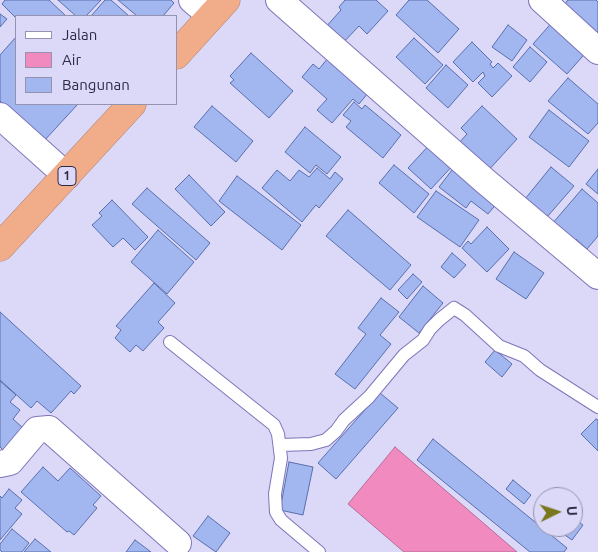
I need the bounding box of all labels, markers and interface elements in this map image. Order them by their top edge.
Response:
legend [15,15,178,105]
text: Jalan [62,26,97,43]
text: Air [62,51,81,68]
text: Bangunan [62,76,130,93]
road number: 1 [58,167,76,186]
north arrow [533,487,583,537]
text: U [564,506,580,516]

